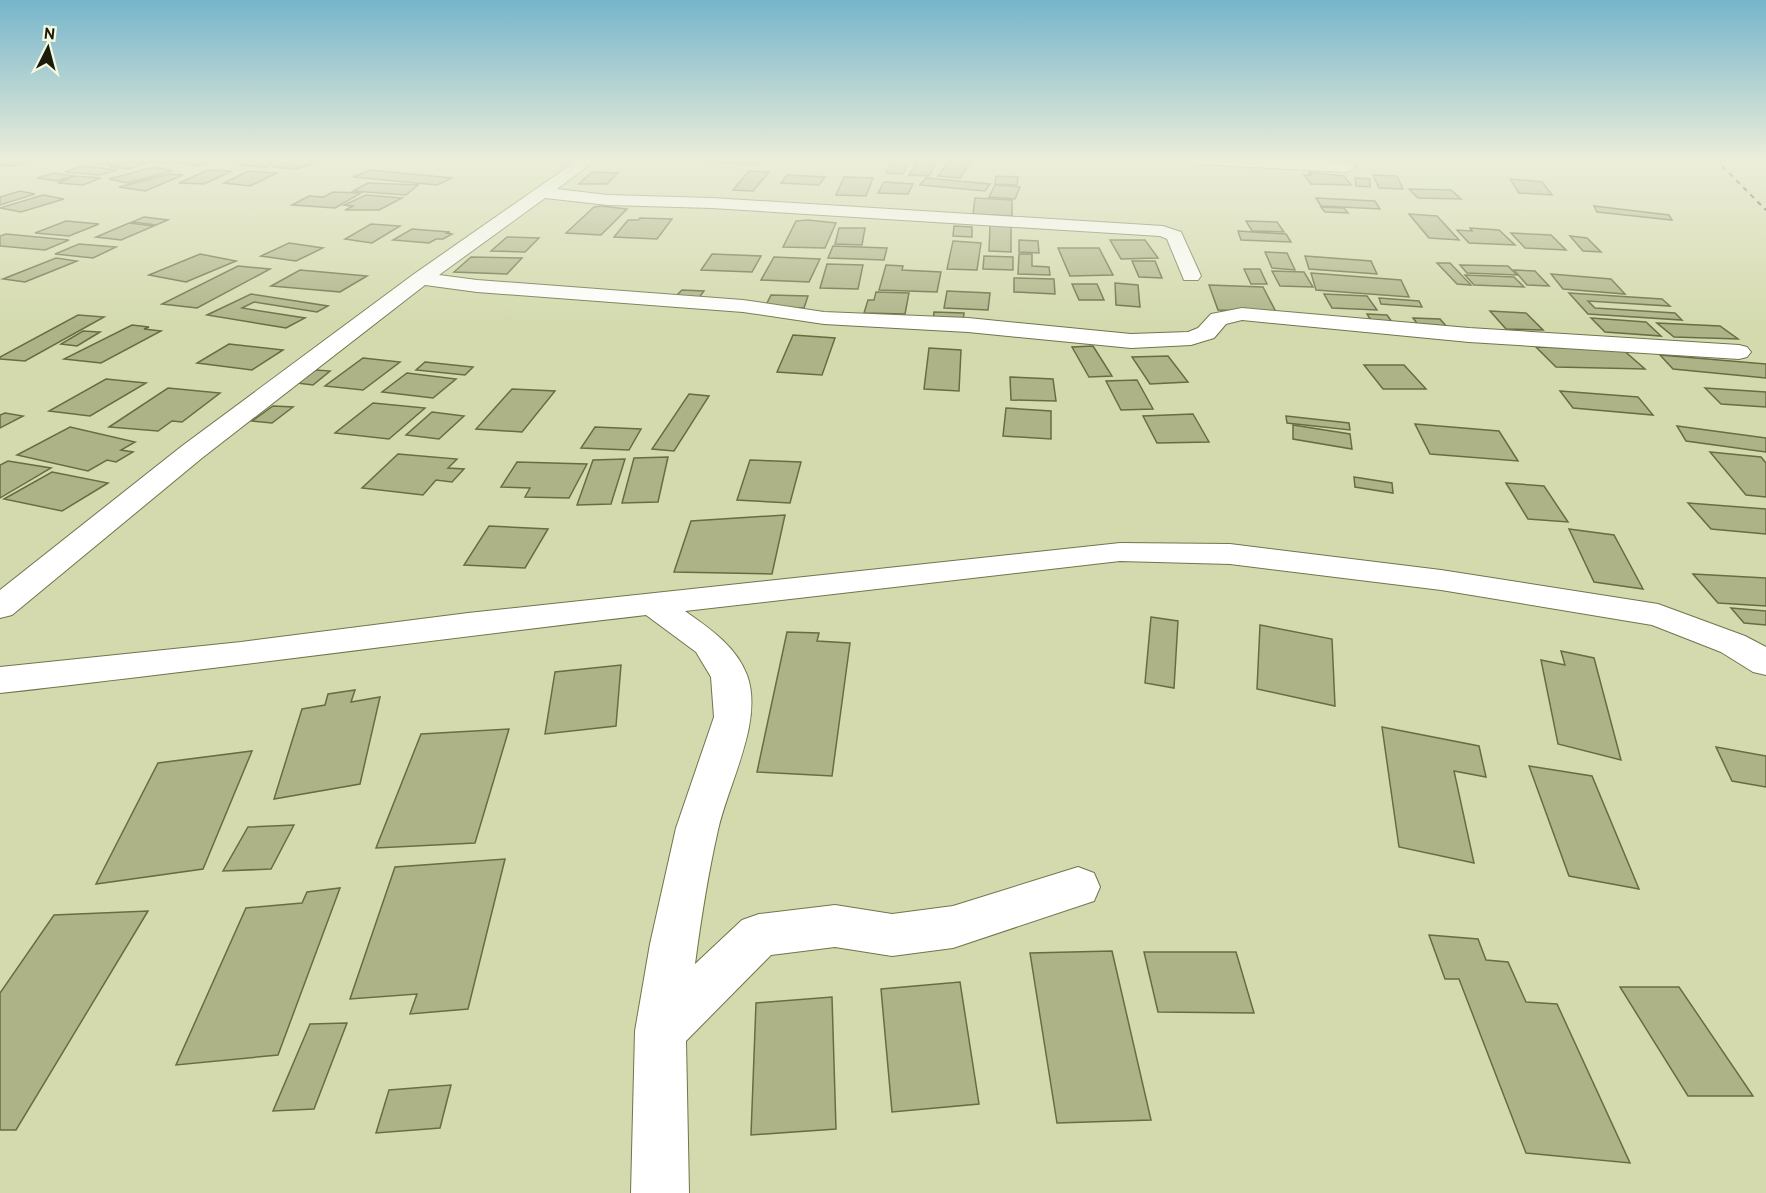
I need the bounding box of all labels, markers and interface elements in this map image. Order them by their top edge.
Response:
north arrow [18,18,78,78]
text: N [43,25,56,46]

